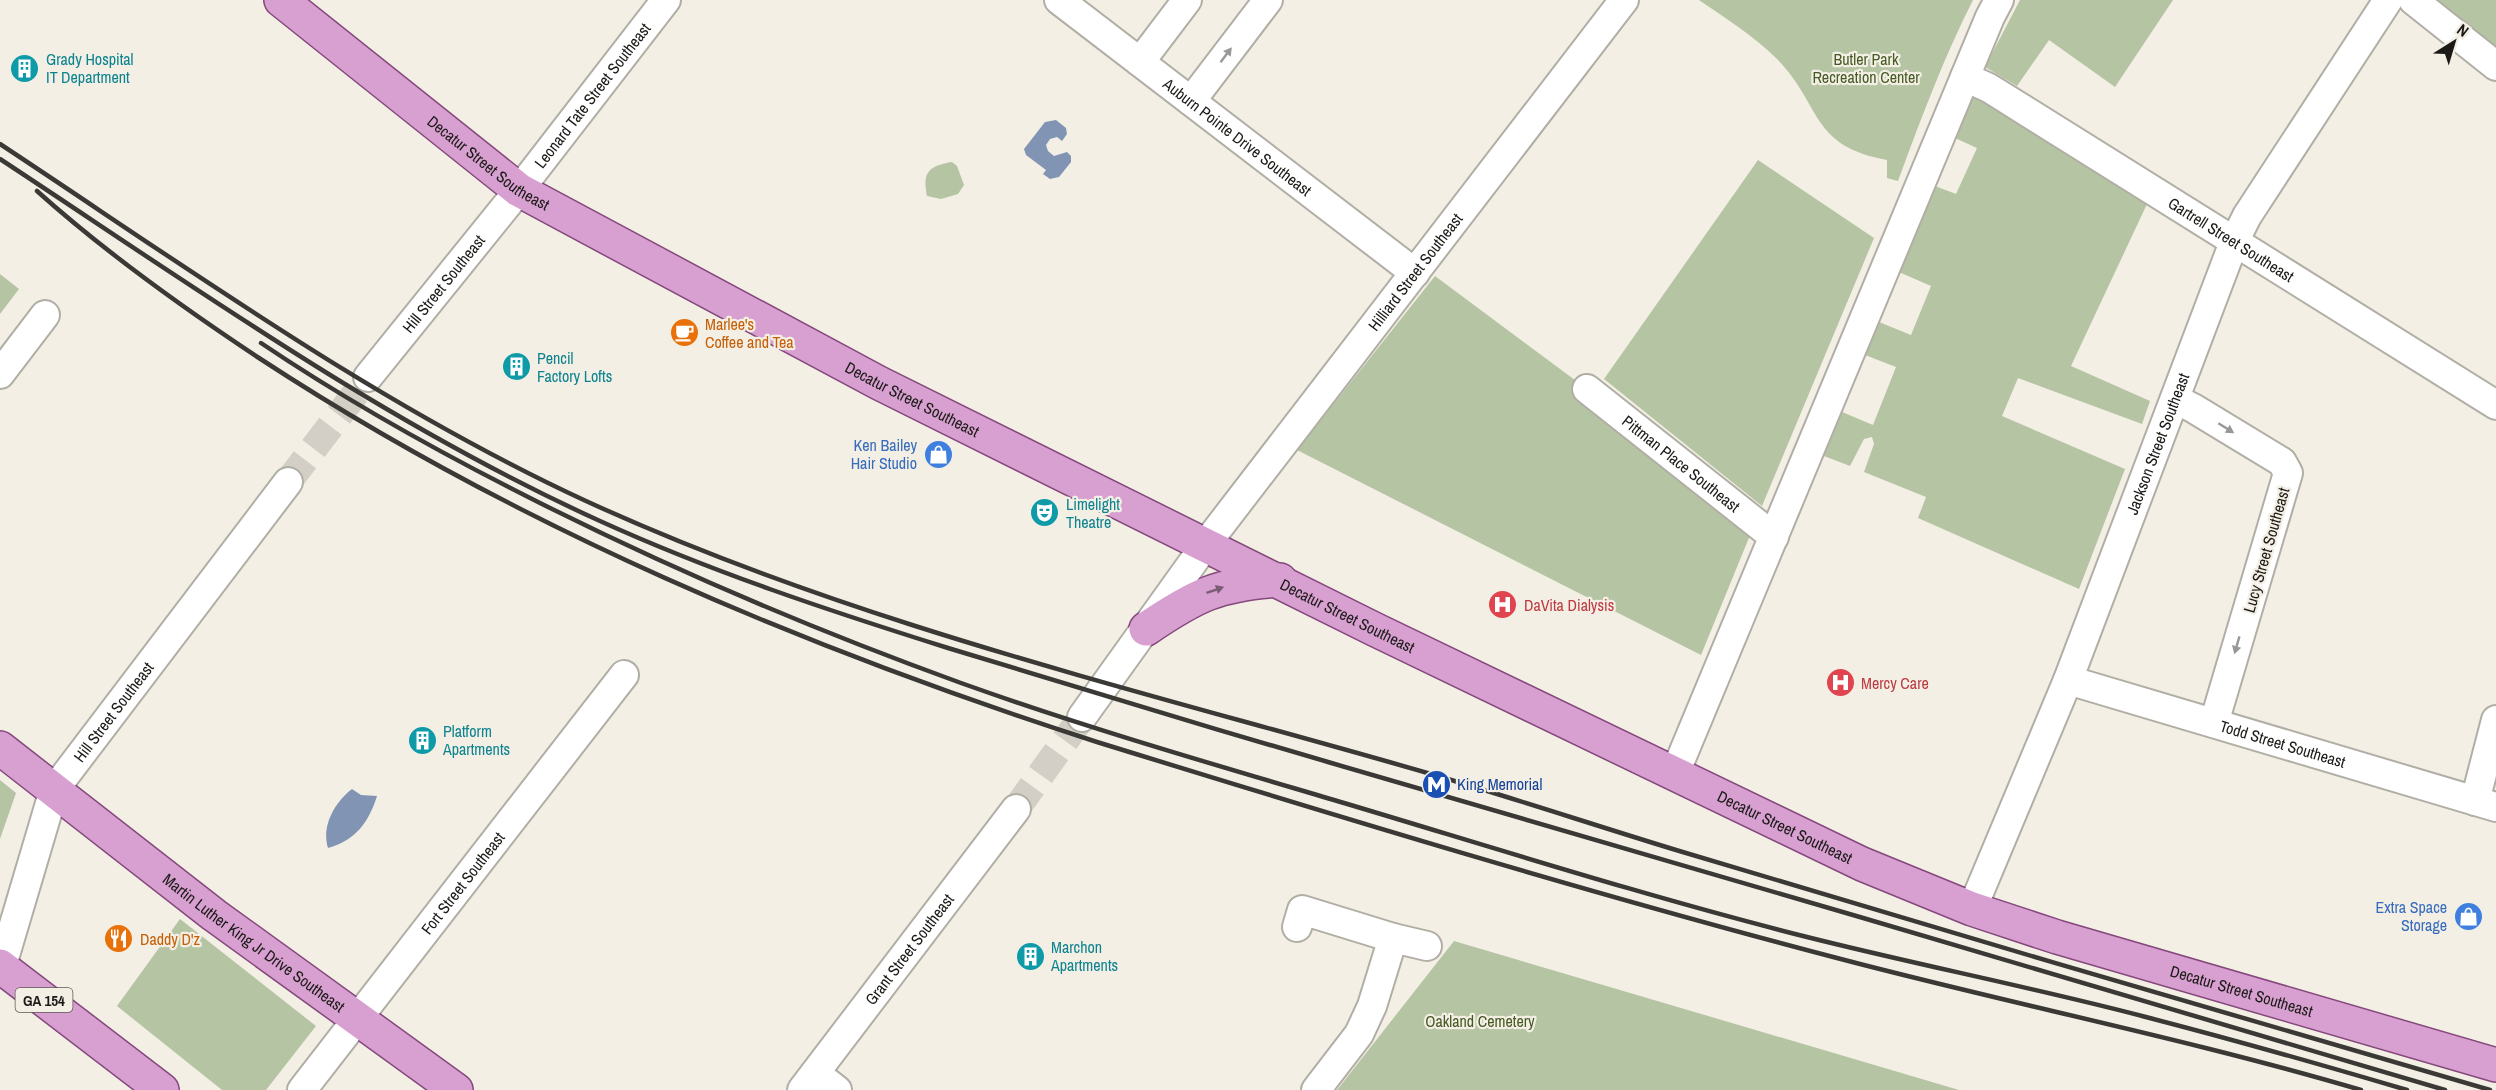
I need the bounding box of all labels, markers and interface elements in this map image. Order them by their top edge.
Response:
north arrow [2424,12,2484,72]
street label: Leonard Tate Street Southeast [529,18,656,173]
text: N [2453,18,2473,42]
one-way arrow [1220,47,1232,63]
place label: Grady Hospital IT Department [46,48,134,88]
park label: Butler Park Recreation Center [1812,48,1920,88]
building icon: Grady Hospital IT Department [9,52,41,84]
street label: Auburn Pointe Drive Southeast [1158,72,1317,201]
street label: Decatur Street Southeast [423,110,554,216]
street label: Gartrell Street Southeast [2164,192,2299,287]
street label: Hilliard Street Southeast [1363,208,1468,335]
street label: Hill Street Southeast [397,230,490,337]
place label: Marlee's Coffee and Tea [705,313,794,353]
cafe icon: Marlee's Coffee and Tea [668,317,700,349]
place label: Pencil Factory Lofts [537,347,612,387]
building icon: Pencil Factory Lofts [500,351,532,383]
street label: Decatur Street Southeast [841,356,983,442]
street label: Jackson Street Southeast [2121,370,2194,518]
street label: Pittman Place Southeast [1618,410,1745,517]
one-way arrow [2217,422,2234,433]
place label: Ken Bailey Hair Studio [851,434,917,474]
shop icon: Ken Bailey Hair Studio [922,438,954,470]
street label: Lucy Street Southeast [2238,485,2294,615]
place label: Limelight Theatre [1066,493,1120,533]
theatre icon: Limelight Theatre [1029,497,1061,529]
street label: Decatur Street Southeast [1276,573,1419,658]
one-way arrow [1206,585,1224,595]
hospital icon: DaVita Dialysis [1487,589,1519,621]
place label: DaVita Dialysis [1524,594,1614,616]
one-way arrow [2232,636,2241,654]
street label: Hill Street Southeast [68,657,159,766]
hospital icon: Mercy Care [1824,667,1856,699]
place label: Mercy Care [1861,672,1929,694]
street label: Todd Street Southeast [2217,715,2348,773]
place label: Platform Apartments [442,720,510,760]
building icon: Platform Apartments [406,724,438,756]
metro station icon: King Memorial [1420,768,1452,800]
place label: King Memorial [1457,773,1542,795]
street label: Decatur Street Southeast [1714,785,1857,869]
street label: Fort Street Southeast [416,827,510,939]
street label: Martin Luther King Jr Drive Southeast [158,868,350,1017]
street label: Grant Street Southeast [860,889,959,1009]
place label: Extra Space Storage [2376,896,2447,936]
shop icon: Extra Space Storage [2452,900,2484,932]
restaurant icon: Daddy D'z [103,923,135,955]
place label: Daddy D'z [140,928,201,950]
place label: Marchon Apartments [1050,936,1118,976]
building icon: Marchon Apartments [1014,940,1046,972]
street label: Decatur Street Southeast [2168,960,2316,1022]
road number: GA 154 [15,988,72,1012]
park label: Oakland Cemetery [1425,1010,1535,1032]

